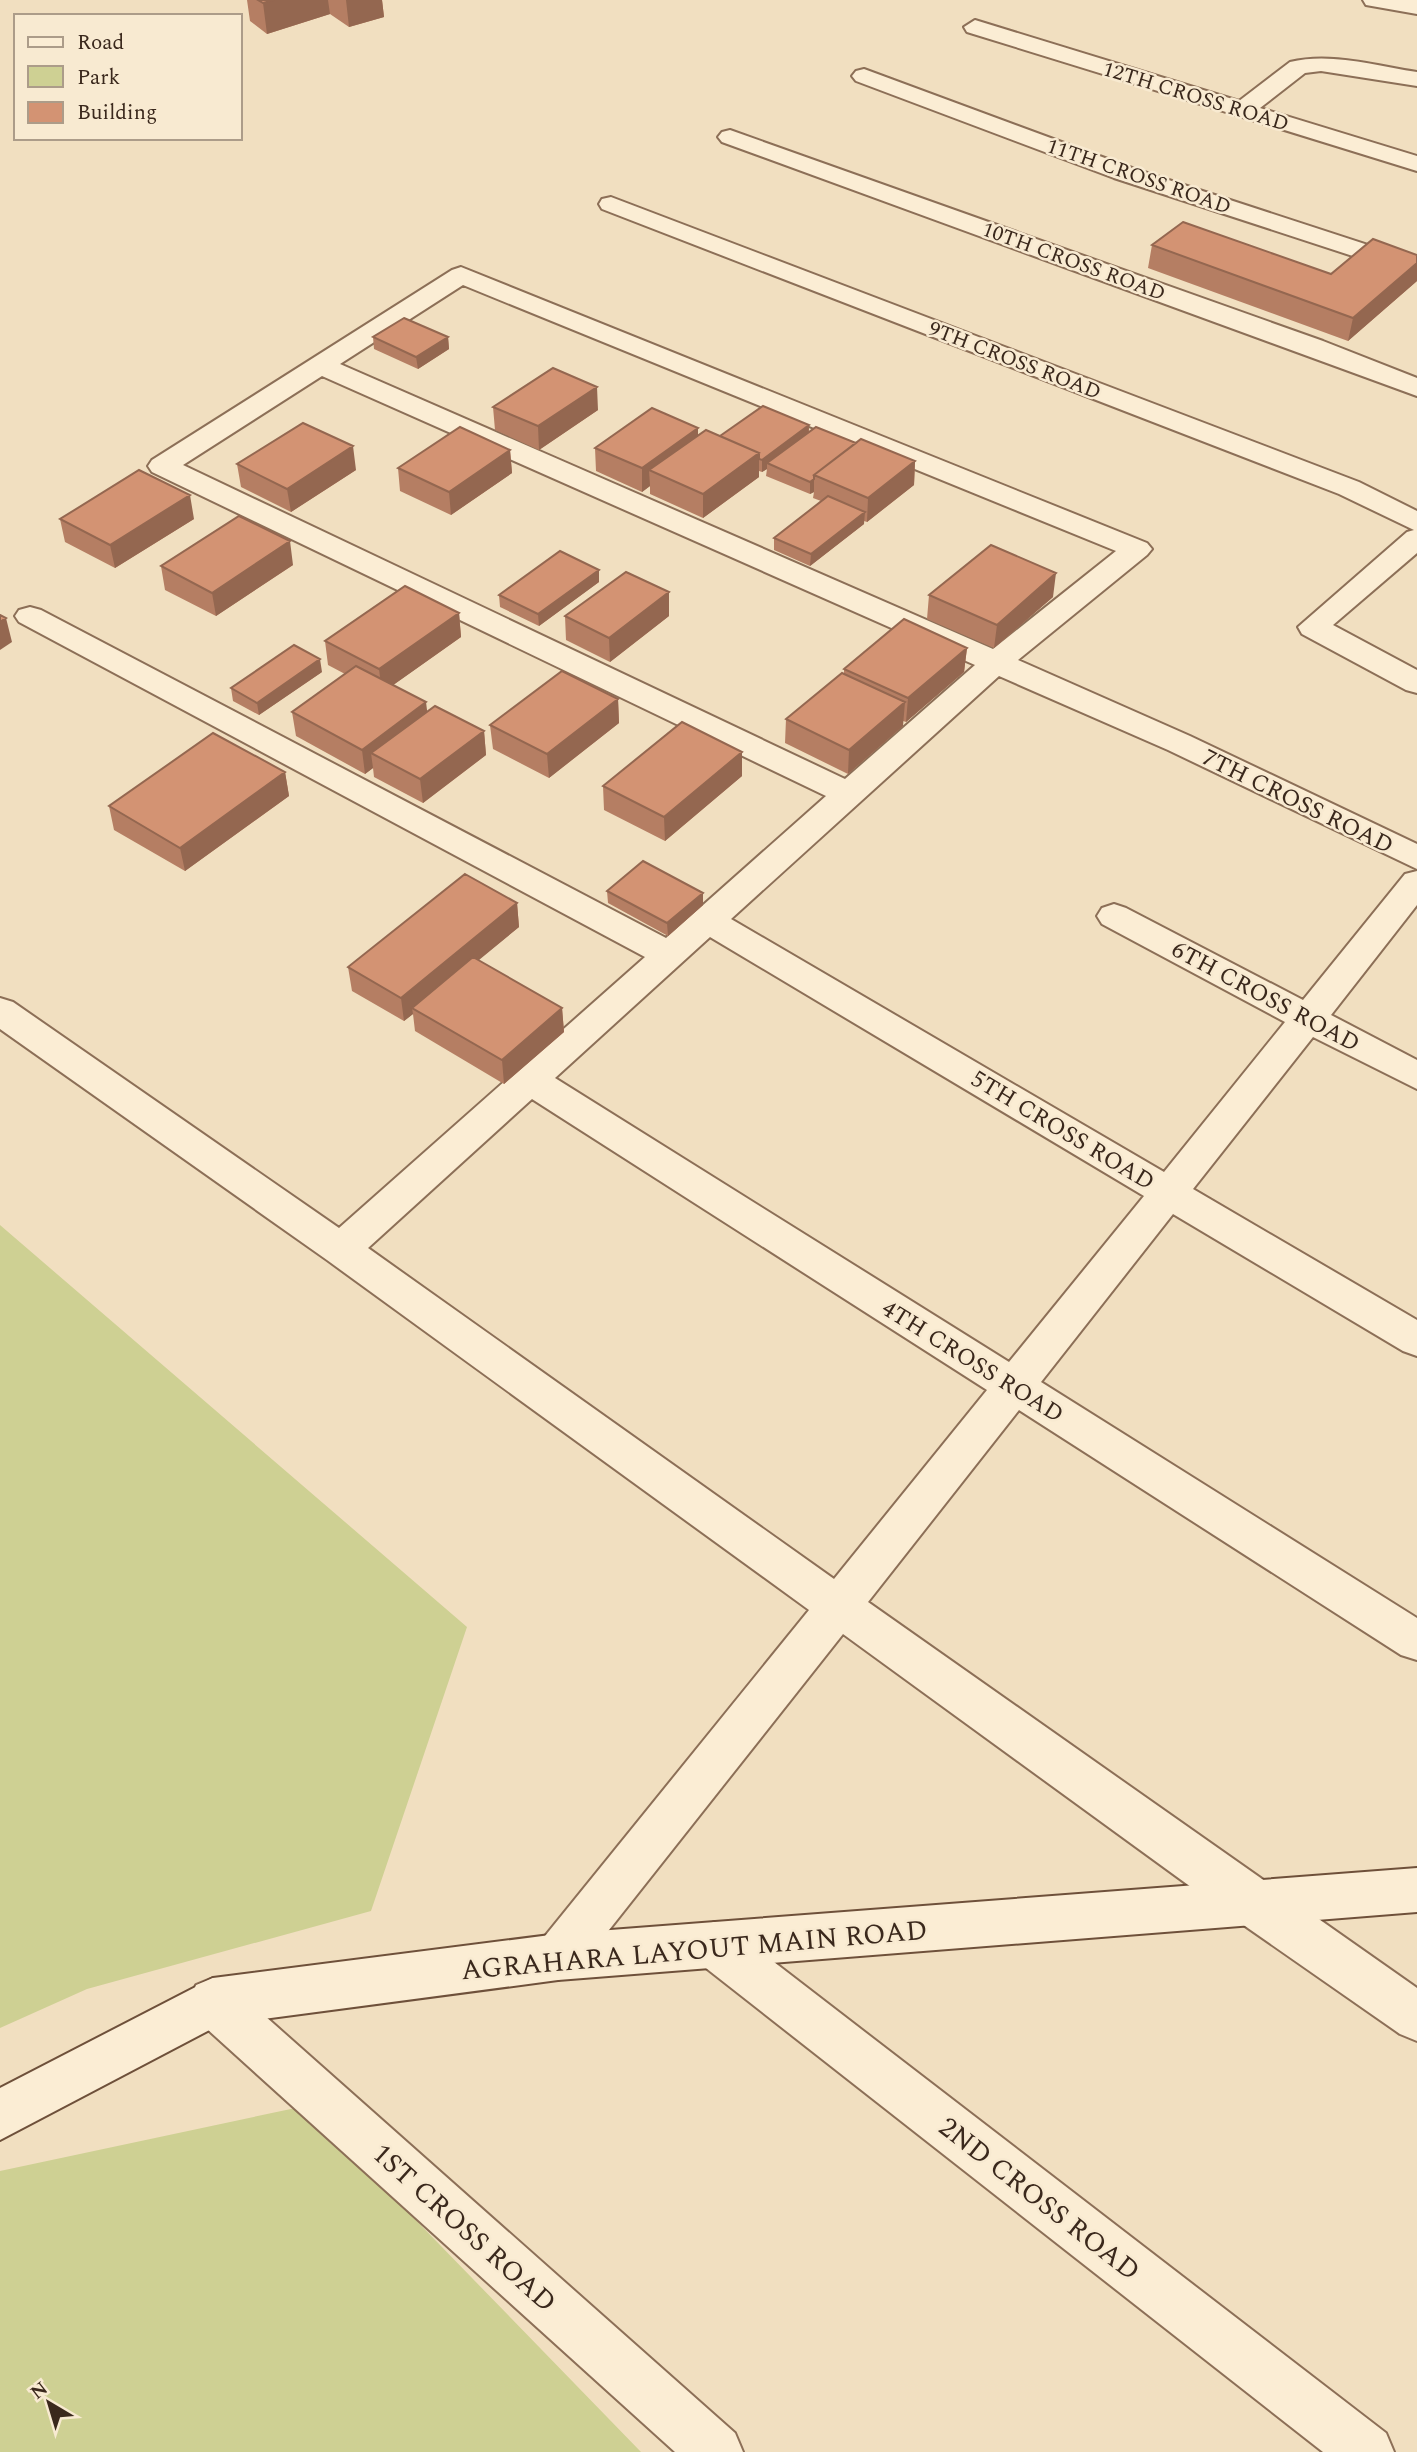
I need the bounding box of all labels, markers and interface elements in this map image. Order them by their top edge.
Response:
legend [14,14,242,140]
text: Road [77,27,124,59]
street label: 12TH CROSS ROAD [1099,53,1293,141]
text: Park [77,62,121,94]
text: Building [77,97,157,129]
street label: 11TH CROSS ROAD [1042,130,1235,224]
street label: 10TH CROSS ROAD [977,214,1170,310]
street label: 9TH CROSS ROAD [924,313,1106,409]
street label: 7TH CROSS ROAD [1196,740,1399,864]
street label: 6TH CROSS ROAD [1165,932,1366,1062]
street label: 5TH CROSS ROAD [964,1062,1161,1200]
street label: 4TH CROSS ROAD [874,1291,1071,1432]
street label: AGRAHARA LAYOUT MAIN ROAD [459,1909,929,1992]
street label: 2ND CROSS ROAD [929,2107,1149,2292]
street label: 1ST CROSS ROAD [362,2133,566,2323]
north arrow [14,2368,84,2438]
text: N [24,2375,54,2407]

